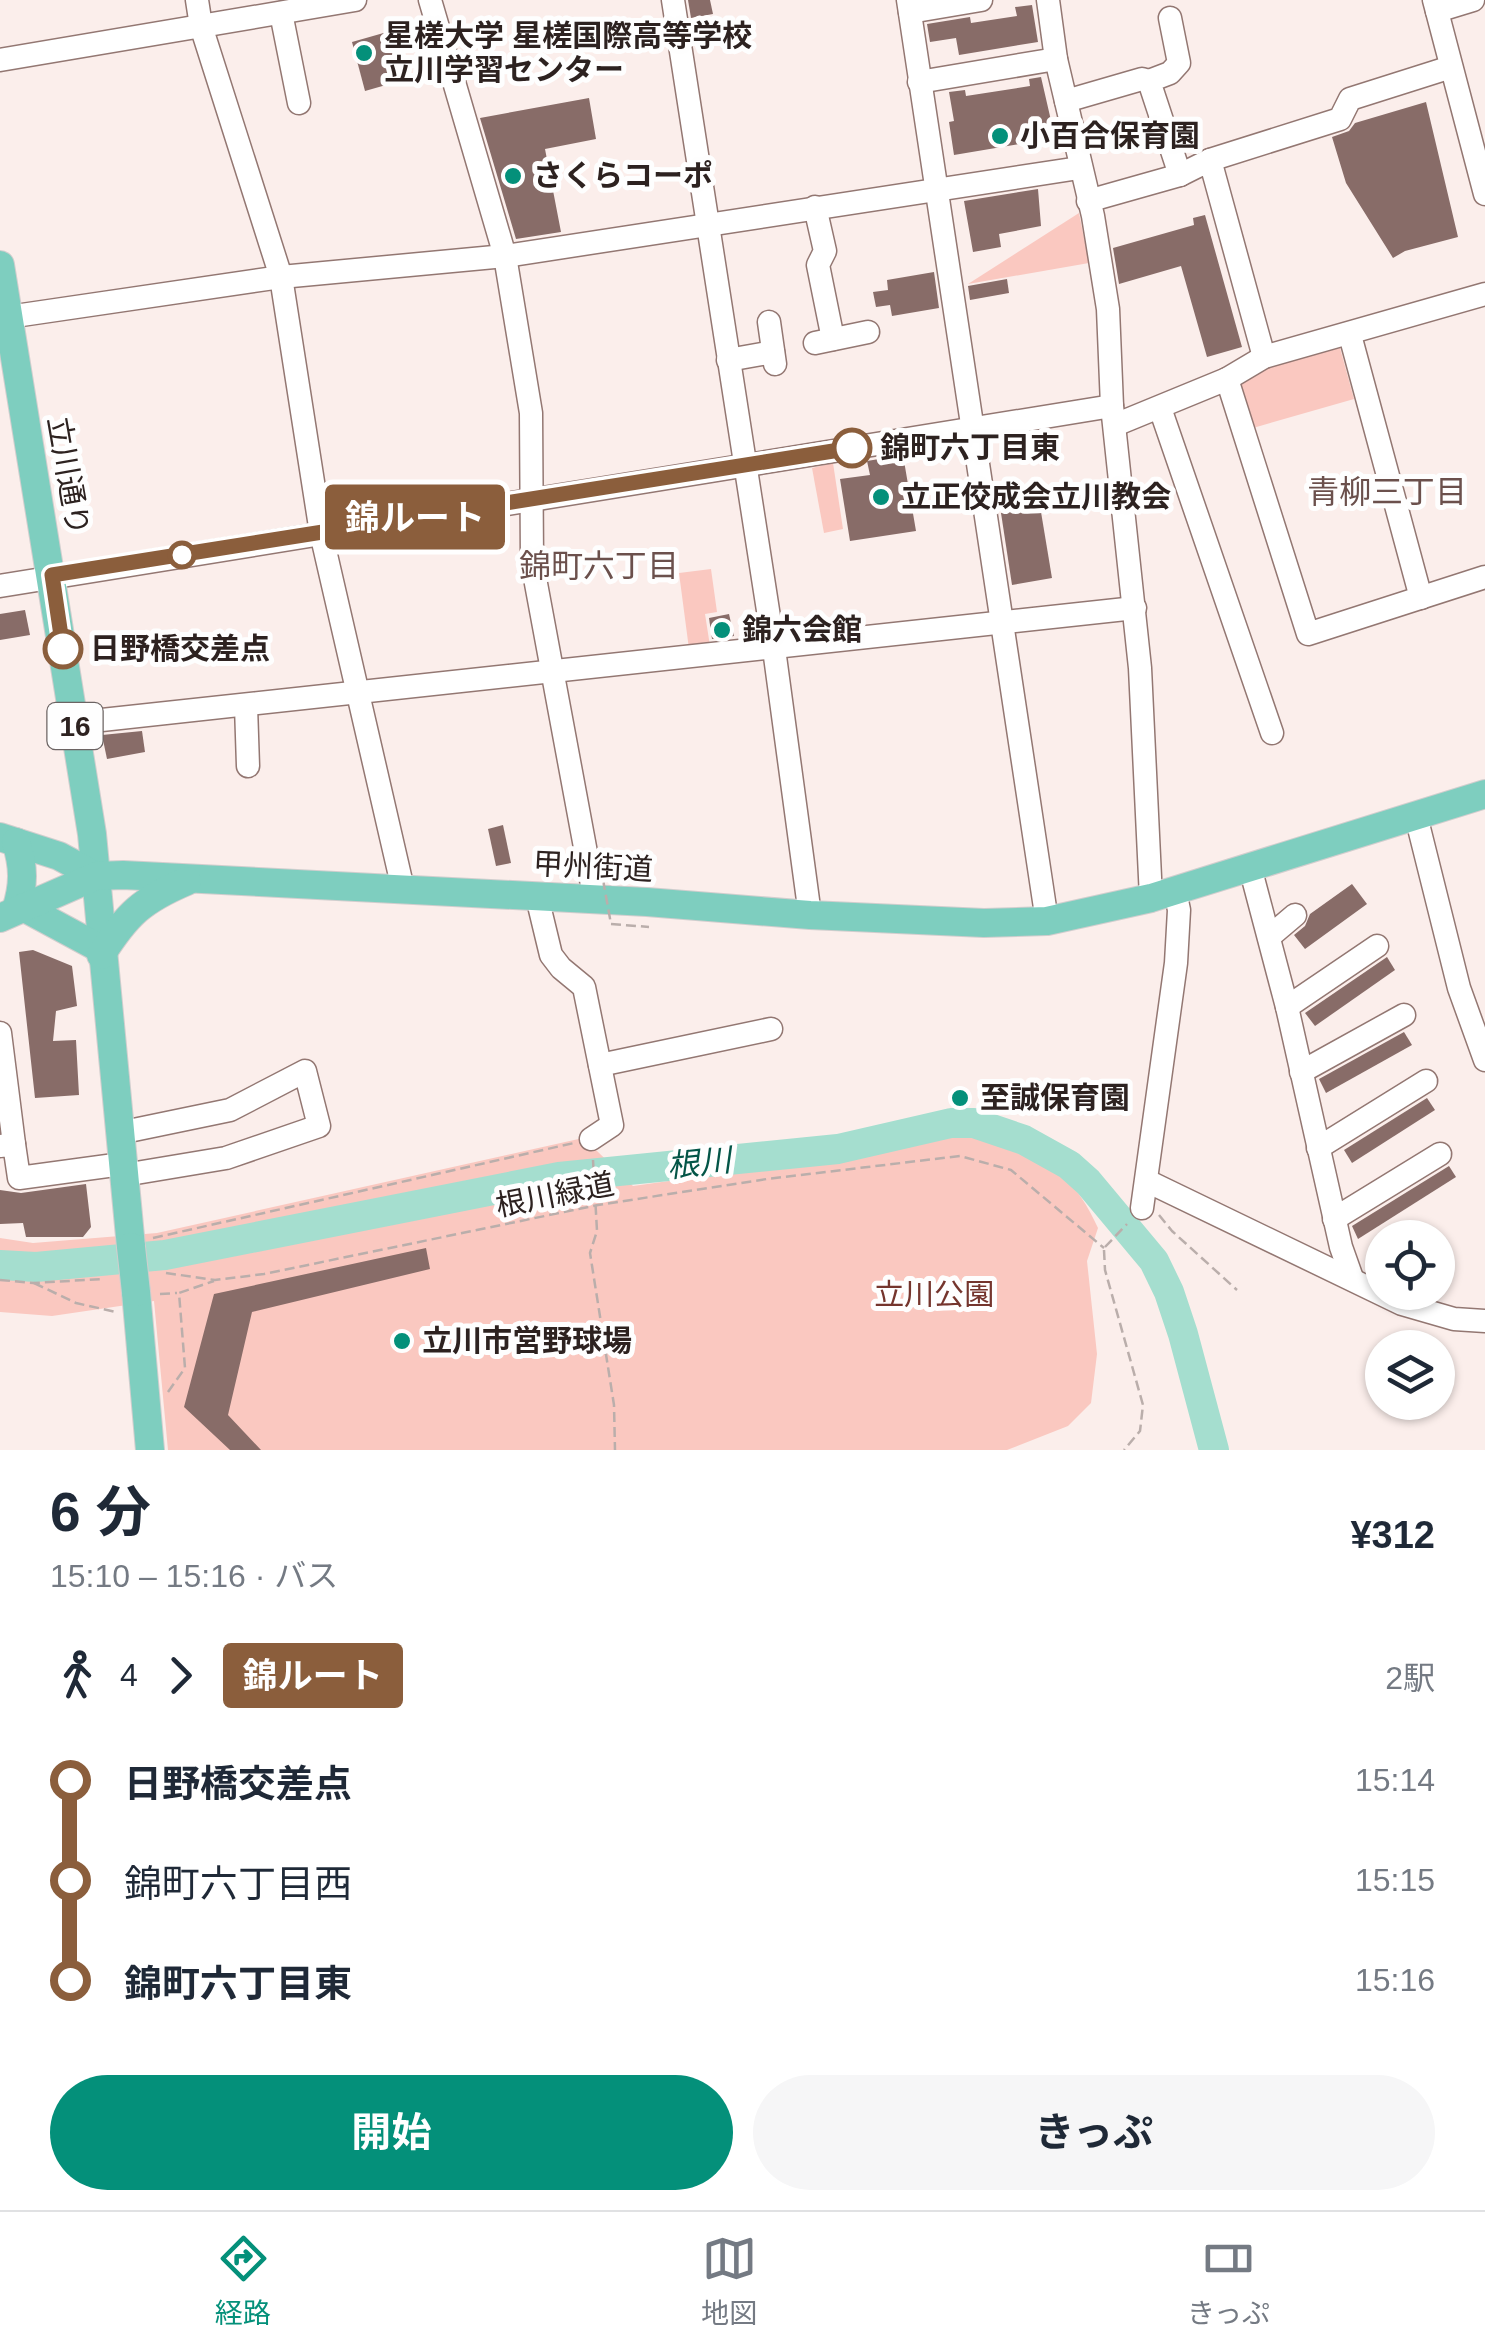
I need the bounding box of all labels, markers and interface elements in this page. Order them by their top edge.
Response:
place label: 星槎大学 星槎国際高等学校 立川学習センター [384,19,752,86]
marker: 星槎大学 星槎国際高等学校 立川学習センター [353,42,375,64]
place label: 小百合保育園 [1020,119,1200,152]
marker: 小百合保育園 [989,125,1011,147]
place label: さくらコーポ [533,159,713,192]
marker: さくらコーポ [502,165,524,187]
street label: 立川通り [42,414,95,538]
marker: 錦町六丁目東 [833,429,871,467]
place label: 錦町六丁目東 [880,431,1060,464]
district label: 青柳三丁目 [1307,474,1467,510]
place label: 立正佼成会立川教会 [901,480,1171,513]
line badge: 錦ルート [345,484,485,550]
marker: 立正佼成会立川教会 [870,486,892,508]
text: 錦ルート [345,498,485,537]
unlabelled marker [169,542,195,568]
district label: 錦町六丁目 [519,548,679,584]
place label: 錦六会館 [742,613,862,646]
marker: 錦六会館 [711,619,733,641]
marker: 日野橋交差点 [44,630,82,668]
place label: 日野橋交差点 [90,632,270,665]
road number: 16 [48,703,102,749]
street label: 甲州街道 [532,847,654,886]
place label: 至誠保育園 [980,1081,1130,1114]
marker: 至誠保育園 [949,1087,971,1109]
water label: 根川 [665,1141,736,1184]
street label: 根川緑道 [493,1167,617,1222]
map controls [1365,1220,1455,1420]
button: locate [1365,1220,1455,1310]
park label: 立川公園 [874,1278,994,1311]
place label: 立川市営野球場 [422,1324,632,1357]
marker: 立川市営野球場 [391,1330,413,1352]
button: layers [1365,1330,1455,1420]
text: 6 分 [50,1481,151,1543]
text: ¥312 [1350,1514,1435,1556]
text: 15:10 – 15:16 · バス [50,1558,338,1594]
icon: walk [50,1648,105,1703]
icon: forward [153,1648,208,1703]
text: 錦ルート [243,1656,383,1695]
text: 4 [120,1657,138,1693]
text: 2駅 [1385,1660,1435,1696]
text: 15:14 [1355,1762,1435,1798]
text: 日野橋交差点 [124,1763,352,1805]
text: 15:15 [1355,1862,1435,1898]
text: 錦町六丁目西 [124,1863,352,1905]
text: 15:16 [1355,1962,1435,1998]
text: 錦町六丁目東 [124,1963,352,2005]
button: 開始 [50,2075,733,2190]
button: きっぷ [753,2075,1435,2190]
tab: 経路 [215,2231,271,2331]
tab: 地図 [701,2231,757,2331]
tab: きっぷ [1187,2231,1270,2331]

